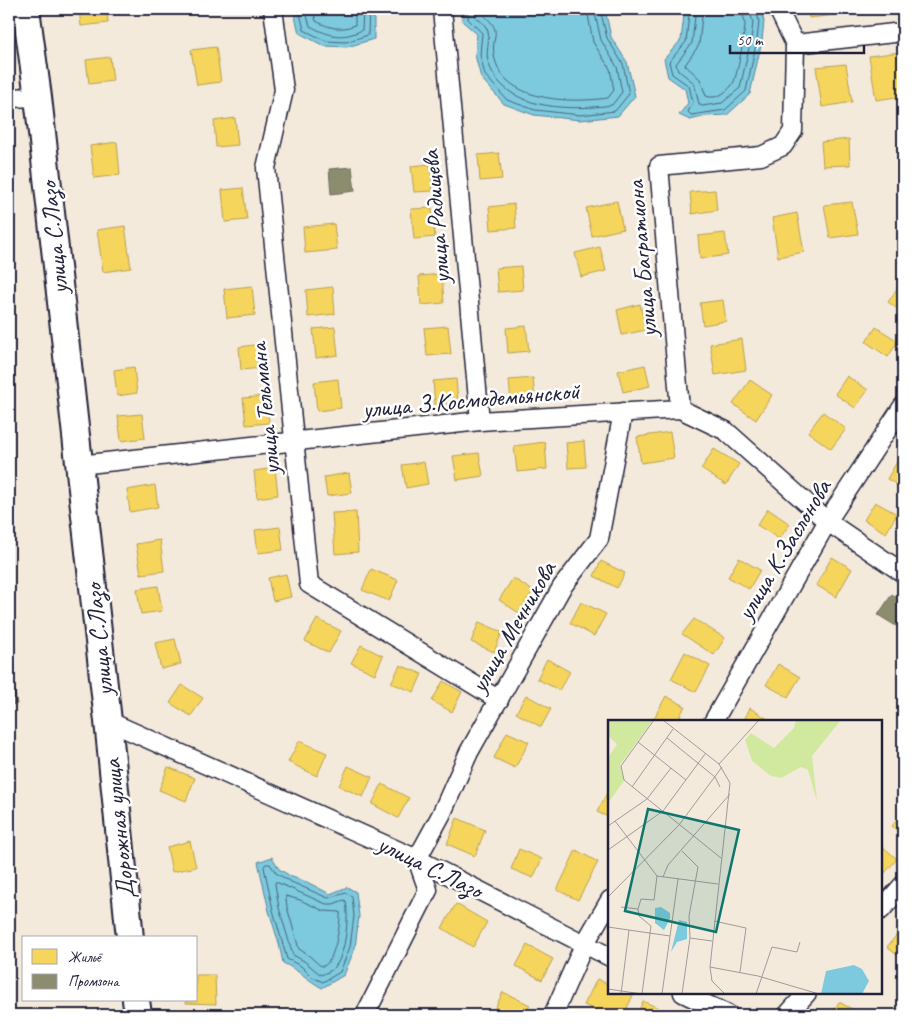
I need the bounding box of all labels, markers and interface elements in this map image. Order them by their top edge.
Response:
scale bar [730,22,863,54]
text: 50 m [737,31,764,50]
street label: улица Радищева [414,147,458,287]
street label: улица С.Лазо [32,177,77,298]
street label: улица Багратиона [619,177,665,341]
street label: улица Тельмана [242,339,288,478]
street label: улица З.Космодемьянской [359,374,582,426]
street label: улица К.Заслонова [728,472,840,628]
street label: улица Мечникова [462,554,564,700]
street label: улица С.Лазо [77,579,122,700]
inset map [608,720,882,994]
street label: Дорожная улица [96,755,142,900]
street label: улица С.Лазо [370,827,491,908]
legend [22,936,198,1002]
text: Жильё [68,948,103,967]
text: Промзона [68,972,120,991]

